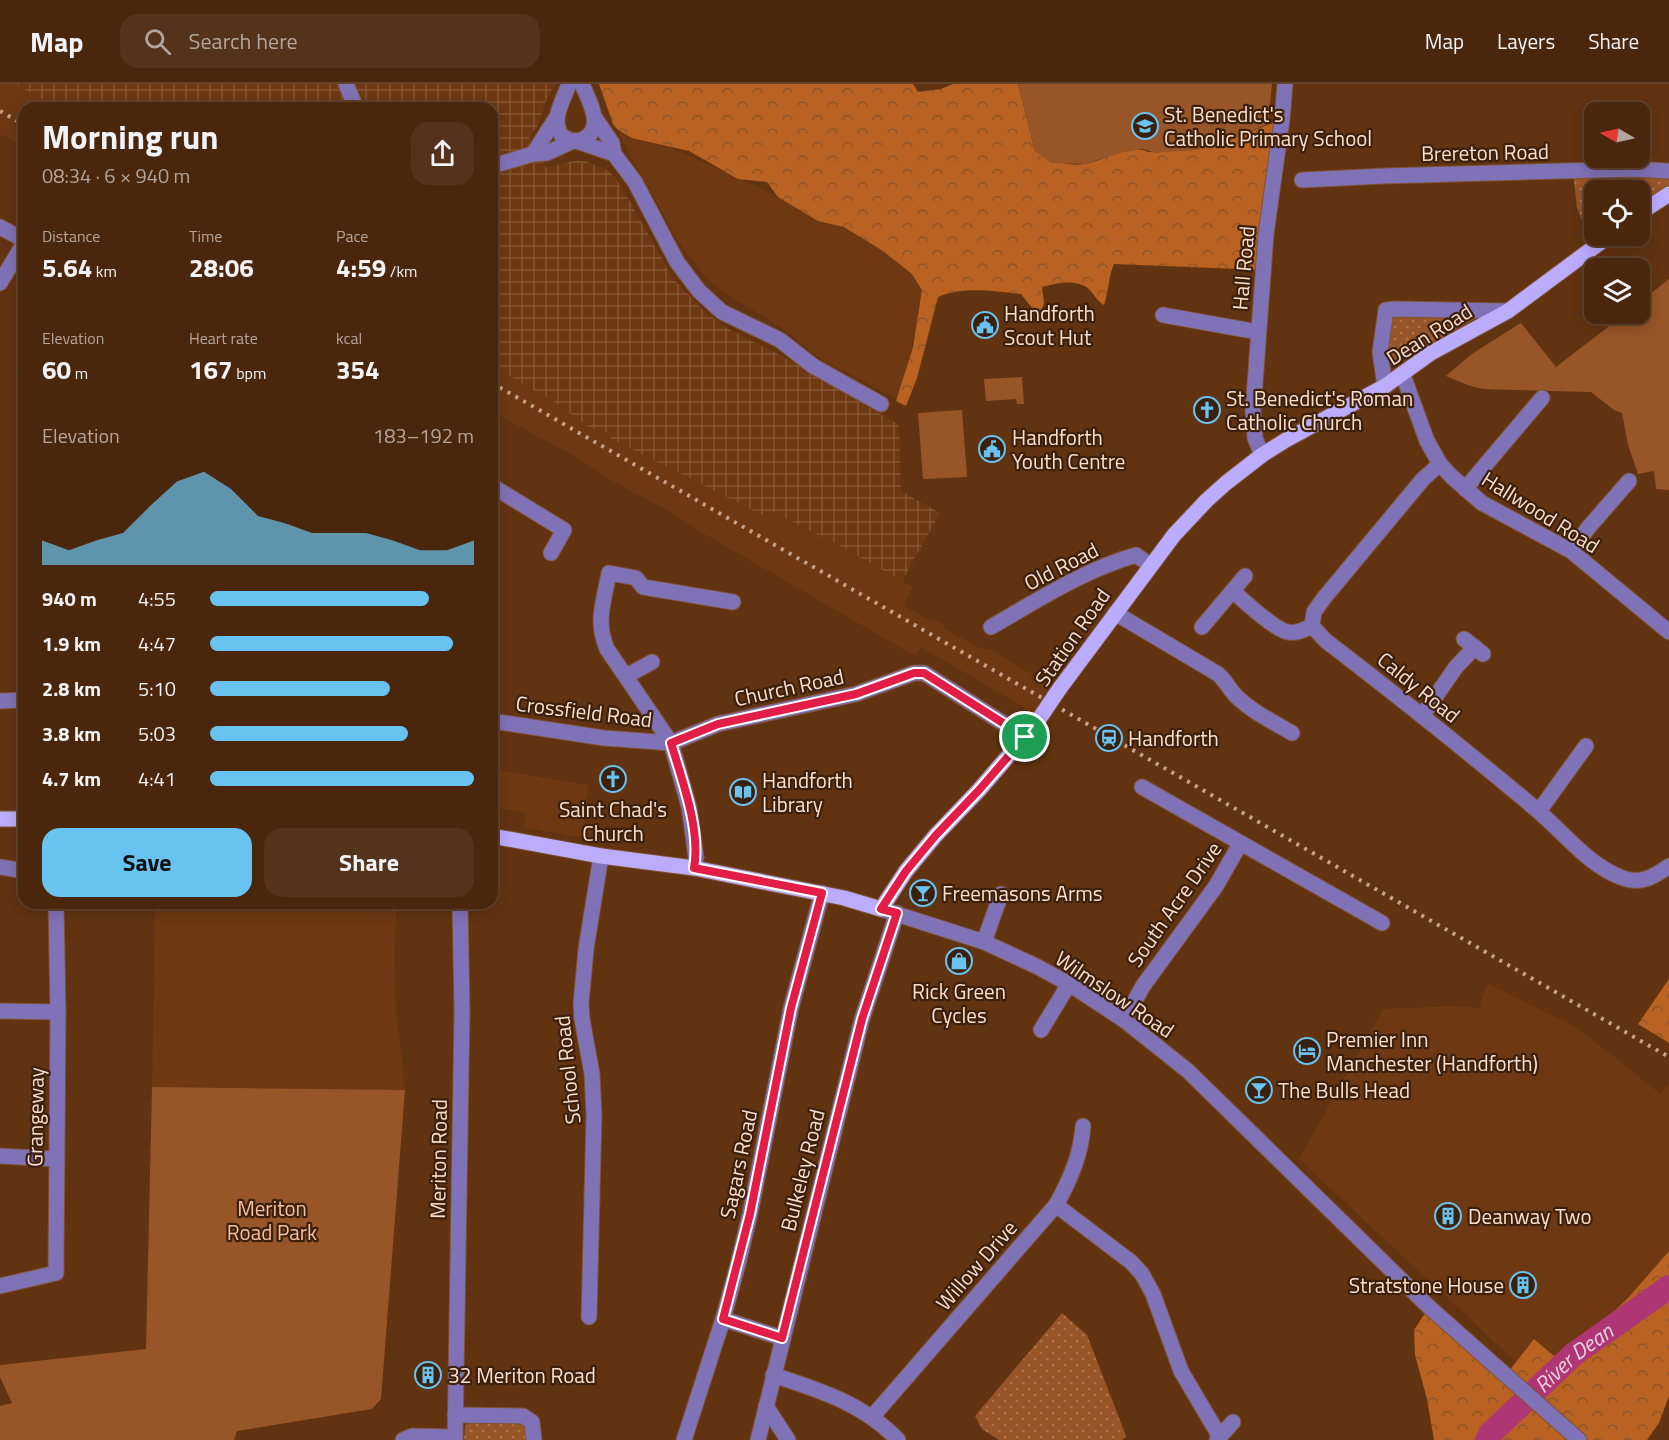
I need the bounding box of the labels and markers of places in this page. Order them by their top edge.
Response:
place label: St. Benedict's Catholic Primary School [1164,98,1372,154]
school or university icon: St. Benedict's Catholic Primary School [1130,111,1160,141]
place label: Handforth Scout Hut [1004,297,1095,353]
public building icon: Handforth Scout Hut [970,310,1000,340]
place label: St. Benedict's Roman Catholic Church [1226,382,1413,438]
church icon: St. Benedict's Roman Catholic Church [1192,395,1222,425]
place label: Handforth Youth Centre [1012,421,1125,477]
public building icon: Handforth Youth Centre [977,434,1007,464]
pin [999,711,1050,762]
place label: Handforth [1128,722,1219,754]
station icon: Handforth [1094,723,1124,753]
church icon: Saint Chad's Church [598,764,628,794]
place label: Handforth Library [762,764,853,820]
library icon: Handforth Library [728,777,758,807]
place label: Saint Chad's Church [559,793,667,849]
place label: Freemasons Arms [942,877,1103,909]
bar icon: Freemasons Arms [908,878,938,908]
shop icon: Rick Green Cycles [944,946,974,976]
place label: Rick Green Cycles [912,975,1006,1031]
place label: Premier Inn Manchester (Handforth) [1326,1023,1538,1079]
hotel icon: Premier Inn Manchester (Handforth) [1292,1036,1322,1066]
place label: The Bulls Head [1278,1074,1410,1106]
bar icon: The Bulls Head [1244,1075,1274,1105]
place label: Deanway Two [1468,1200,1592,1232]
building icon: Deanway Two [1433,1201,1463,1231]
place label: Stratstone House [1349,1269,1504,1301]
building icon: Stratstone House [1508,1270,1538,1300]
place label: 32 Meriton Road [448,1359,596,1391]
building icon: 32 Meriton Road [413,1360,443,1390]

